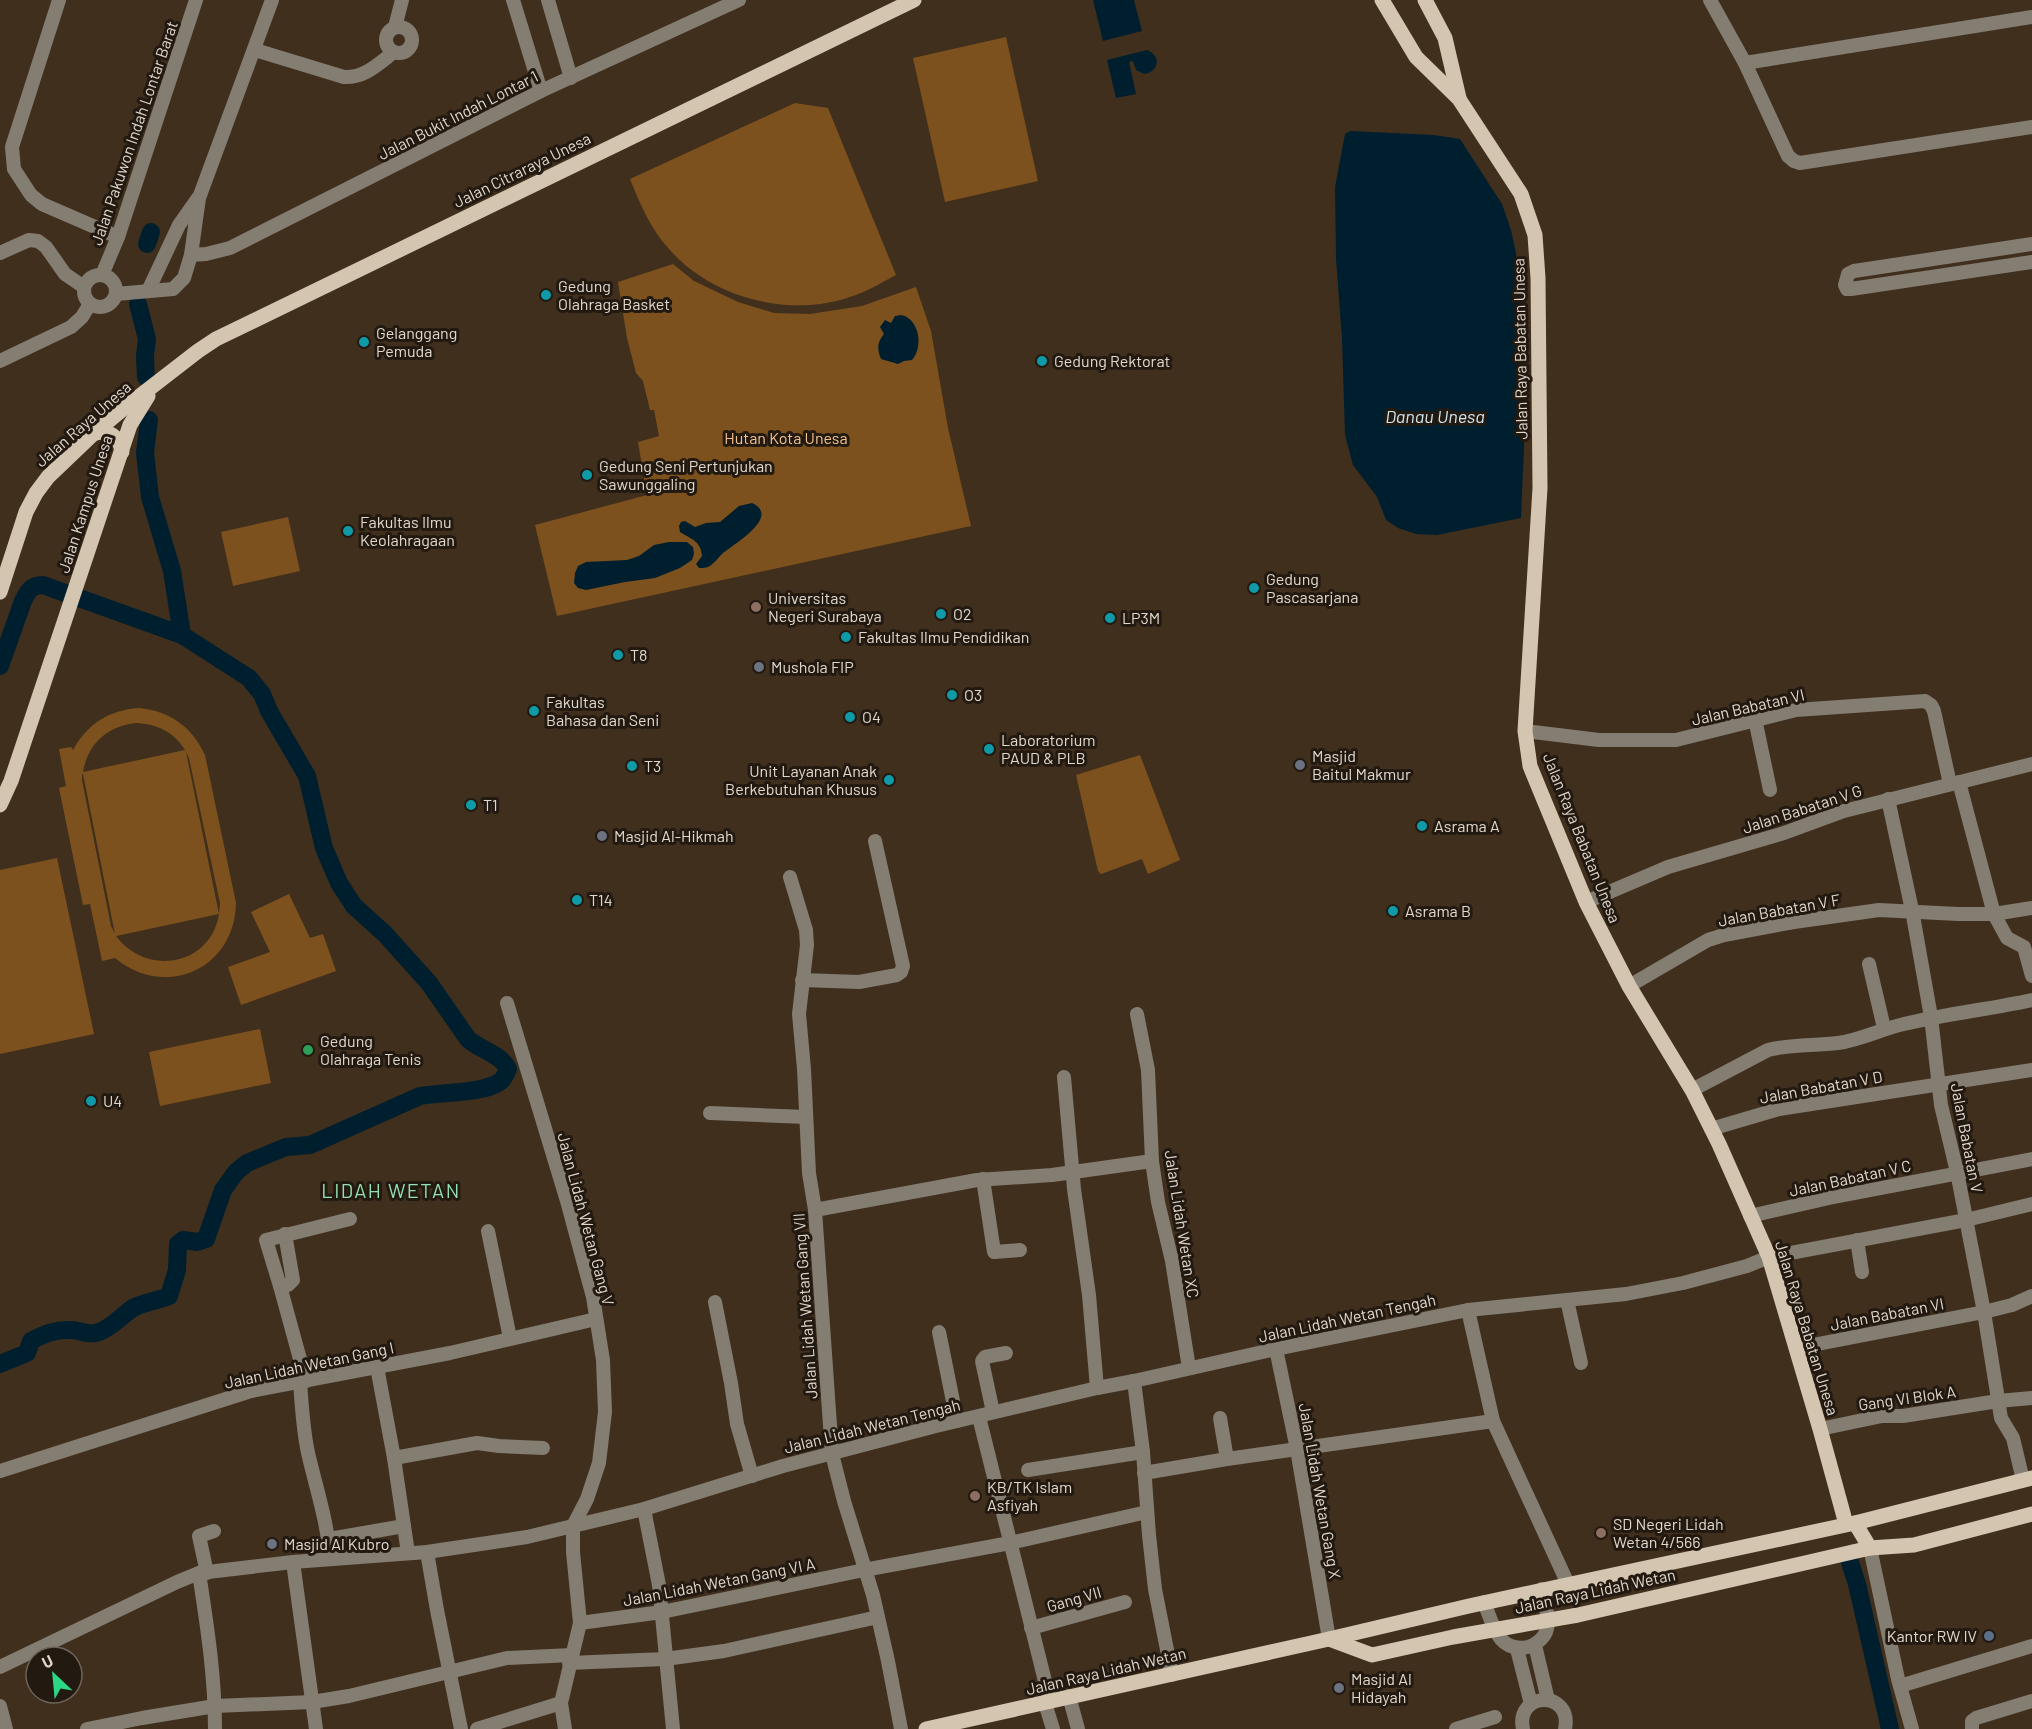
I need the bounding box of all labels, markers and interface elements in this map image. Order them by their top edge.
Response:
street label: Jalan Pakuwon Indah Lontar Barat [86,18,181,247]
street label: Jalan Bukit Indah Lontar 1 [375,66,541,163]
street label: Jalan Citraraya Unesa [450,128,593,211]
street label: Jalan Raya Babatan Unesa [1508,258,1531,440]
place label: Gedung Olahraga Basket [558,276,670,313]
marker: Gedung Olahraga Basket [539,288,553,302]
place label: Gelanggang Pemuda [376,323,457,360]
marker: Gelanggang Pemuda [357,335,371,349]
place label: Gedung Rektorat [1054,351,1170,370]
marker: Gedung Rektorat [1035,354,1049,368]
street label: Jalan Raya Unesa [31,377,134,470]
water label: Danau Unesa [1385,405,1485,427]
park label: Hutan Kota Unesa [724,428,848,447]
street label: Jalan Kampus Unesa [53,433,116,575]
place label: Gedung Seni Pertunjukan Sawunggaling [599,456,773,493]
marker: Gedung Seni Pertunjukan Sawunggaling [580,468,594,482]
place label: Fakultas Ilmu Keolahragaan [360,512,455,549]
marker: Fakultas Ilmu Keolahragaan [341,524,355,538]
place label: Gedung Pascasarjana [1266,569,1358,606]
marker: Gedung Pascasarjana [1247,581,1261,595]
place label: Universitas Negeri Surabaya [768,588,882,625]
marker: Universitas Negeri Surabaya [749,600,763,614]
place label: O2 [953,604,972,623]
marker: O2 [934,607,948,621]
place label: LP3M [1122,608,1160,627]
marker: LP3M [1103,611,1117,625]
place label: Fakultas Ilmu Pendidikan [858,627,1029,646]
marker: Fakultas Ilmu Pendidikan [839,630,853,644]
place label: T8 [630,645,647,664]
marker: T8 [611,648,625,662]
place label: Mushola FIP [771,657,854,676]
marker: Mushola FIP [752,660,766,674]
street label: Jalan Babatan VI [1690,684,1806,729]
place label: O3 [964,685,982,704]
marker: O3 [945,688,959,702]
place label: Fakultas Bahasa dan Seni [546,692,659,729]
marker: Fakultas Bahasa dan Seni [527,704,541,718]
place label: O4 [862,707,881,726]
marker: O4 [843,710,857,724]
place label: Laboratorium PAUD & PLB [1001,730,1096,767]
marker: Laboratorium PAUD & PLB [982,742,996,756]
place label: Masjid Baitul Makmur [1312,746,1411,783]
street label: Jalan Raya Babatan Unesa [1540,750,1625,925]
place label: T3 [644,756,661,775]
marker: Masjid Baitul Makmur [1293,758,1307,772]
marker: T3 [625,759,639,773]
place label: Unit Layanan Anak Berkebutuhan Khusus [725,761,877,798]
marker: Unit Layanan Anak Berkebutuhan Khusus [882,773,896,787]
street label: Jalan Babatan V G [1740,780,1864,837]
place label: T1 [483,795,498,814]
marker: T1 [464,798,478,812]
place label: Asrama A [1434,816,1500,835]
marker: Asrama A [1415,819,1429,833]
place label: Masjid Al-Hikmah [614,826,734,845]
marker: Masjid Al-Hikmah [595,829,609,843]
street label: Jalan Babatan V F [1716,889,1841,930]
place label: T14 [589,890,613,909]
marker: T14 [570,893,584,907]
place label: Asrama B [1405,901,1471,920]
marker: Asrama B [1386,904,1400,918]
place label: Gedung Olahraga Tenis [320,1031,421,1068]
marker: Gedung Olahraga Tenis [301,1043,315,1057]
street label: Jalan Babatan V D [1758,1066,1884,1107]
street label: Jalan Babatan V [1948,1081,1987,1194]
place label: U4 [103,1091,122,1110]
marker: U4 [84,1094,98,1108]
street label: Jalan Lidah Wetan Gang V [554,1130,619,1307]
street label: Jalan Lidah Wetan XC [1161,1149,1204,1299]
street label: Jalan Babatan V C [1787,1155,1913,1200]
district label: LIDAH WETAN [321,1178,461,1202]
street label: Jalan Lidah Wetan Gang VII [789,1212,820,1400]
street label: Jalan Raya Babatan Unesa [1772,1238,1843,1417]
street label: Jalan Lidah Wetan Tengah [1256,1289,1437,1346]
street label: Jalan Babatan VI [1828,1293,1945,1334]
street label: Jalan Lidah Wetan Gang I [222,1337,395,1392]
street label: Gang VI Blok A [1857,1381,1957,1414]
street label: Jalan Lidah Wetan Tengah [782,1394,962,1457]
street label: Jalan Lidah Wetan Gang X [1296,1402,1345,1580]
place label: KB/TK Islam Asfiyah [987,1477,1072,1514]
marker: KB/TK Islam Asfiyah [968,1489,982,1503]
place label: SD Negeri Lidah Wetan 4/566 [1613,1514,1724,1551]
marker: SD Negeri Lidah Wetan 4/566 [1594,1526,1608,1540]
place label: Masjid Al Kubro [284,1534,389,1553]
marker: Masjid Al Kubro [265,1537,279,1551]
street label: Jalan Lidah Wetan Gang VI A [621,1554,817,1609]
street label: Jalan Raya Lidah Wetan [1513,1564,1677,1617]
street label: Gang VII [1044,1582,1103,1615]
place label: Kantor RW IV [1887,1626,1977,1645]
marker: Kantor RW IV [1982,1629,1996,1643]
street label: Jalan Raya Lidah Wetan [1024,1643,1188,1698]
north arrow [24,1645,84,1705]
text: U [39,1650,56,1672]
place label: Masjid Al Hidayah [1351,1669,1412,1706]
marker: Masjid Al Hidayah [1332,1681,1346,1695]

